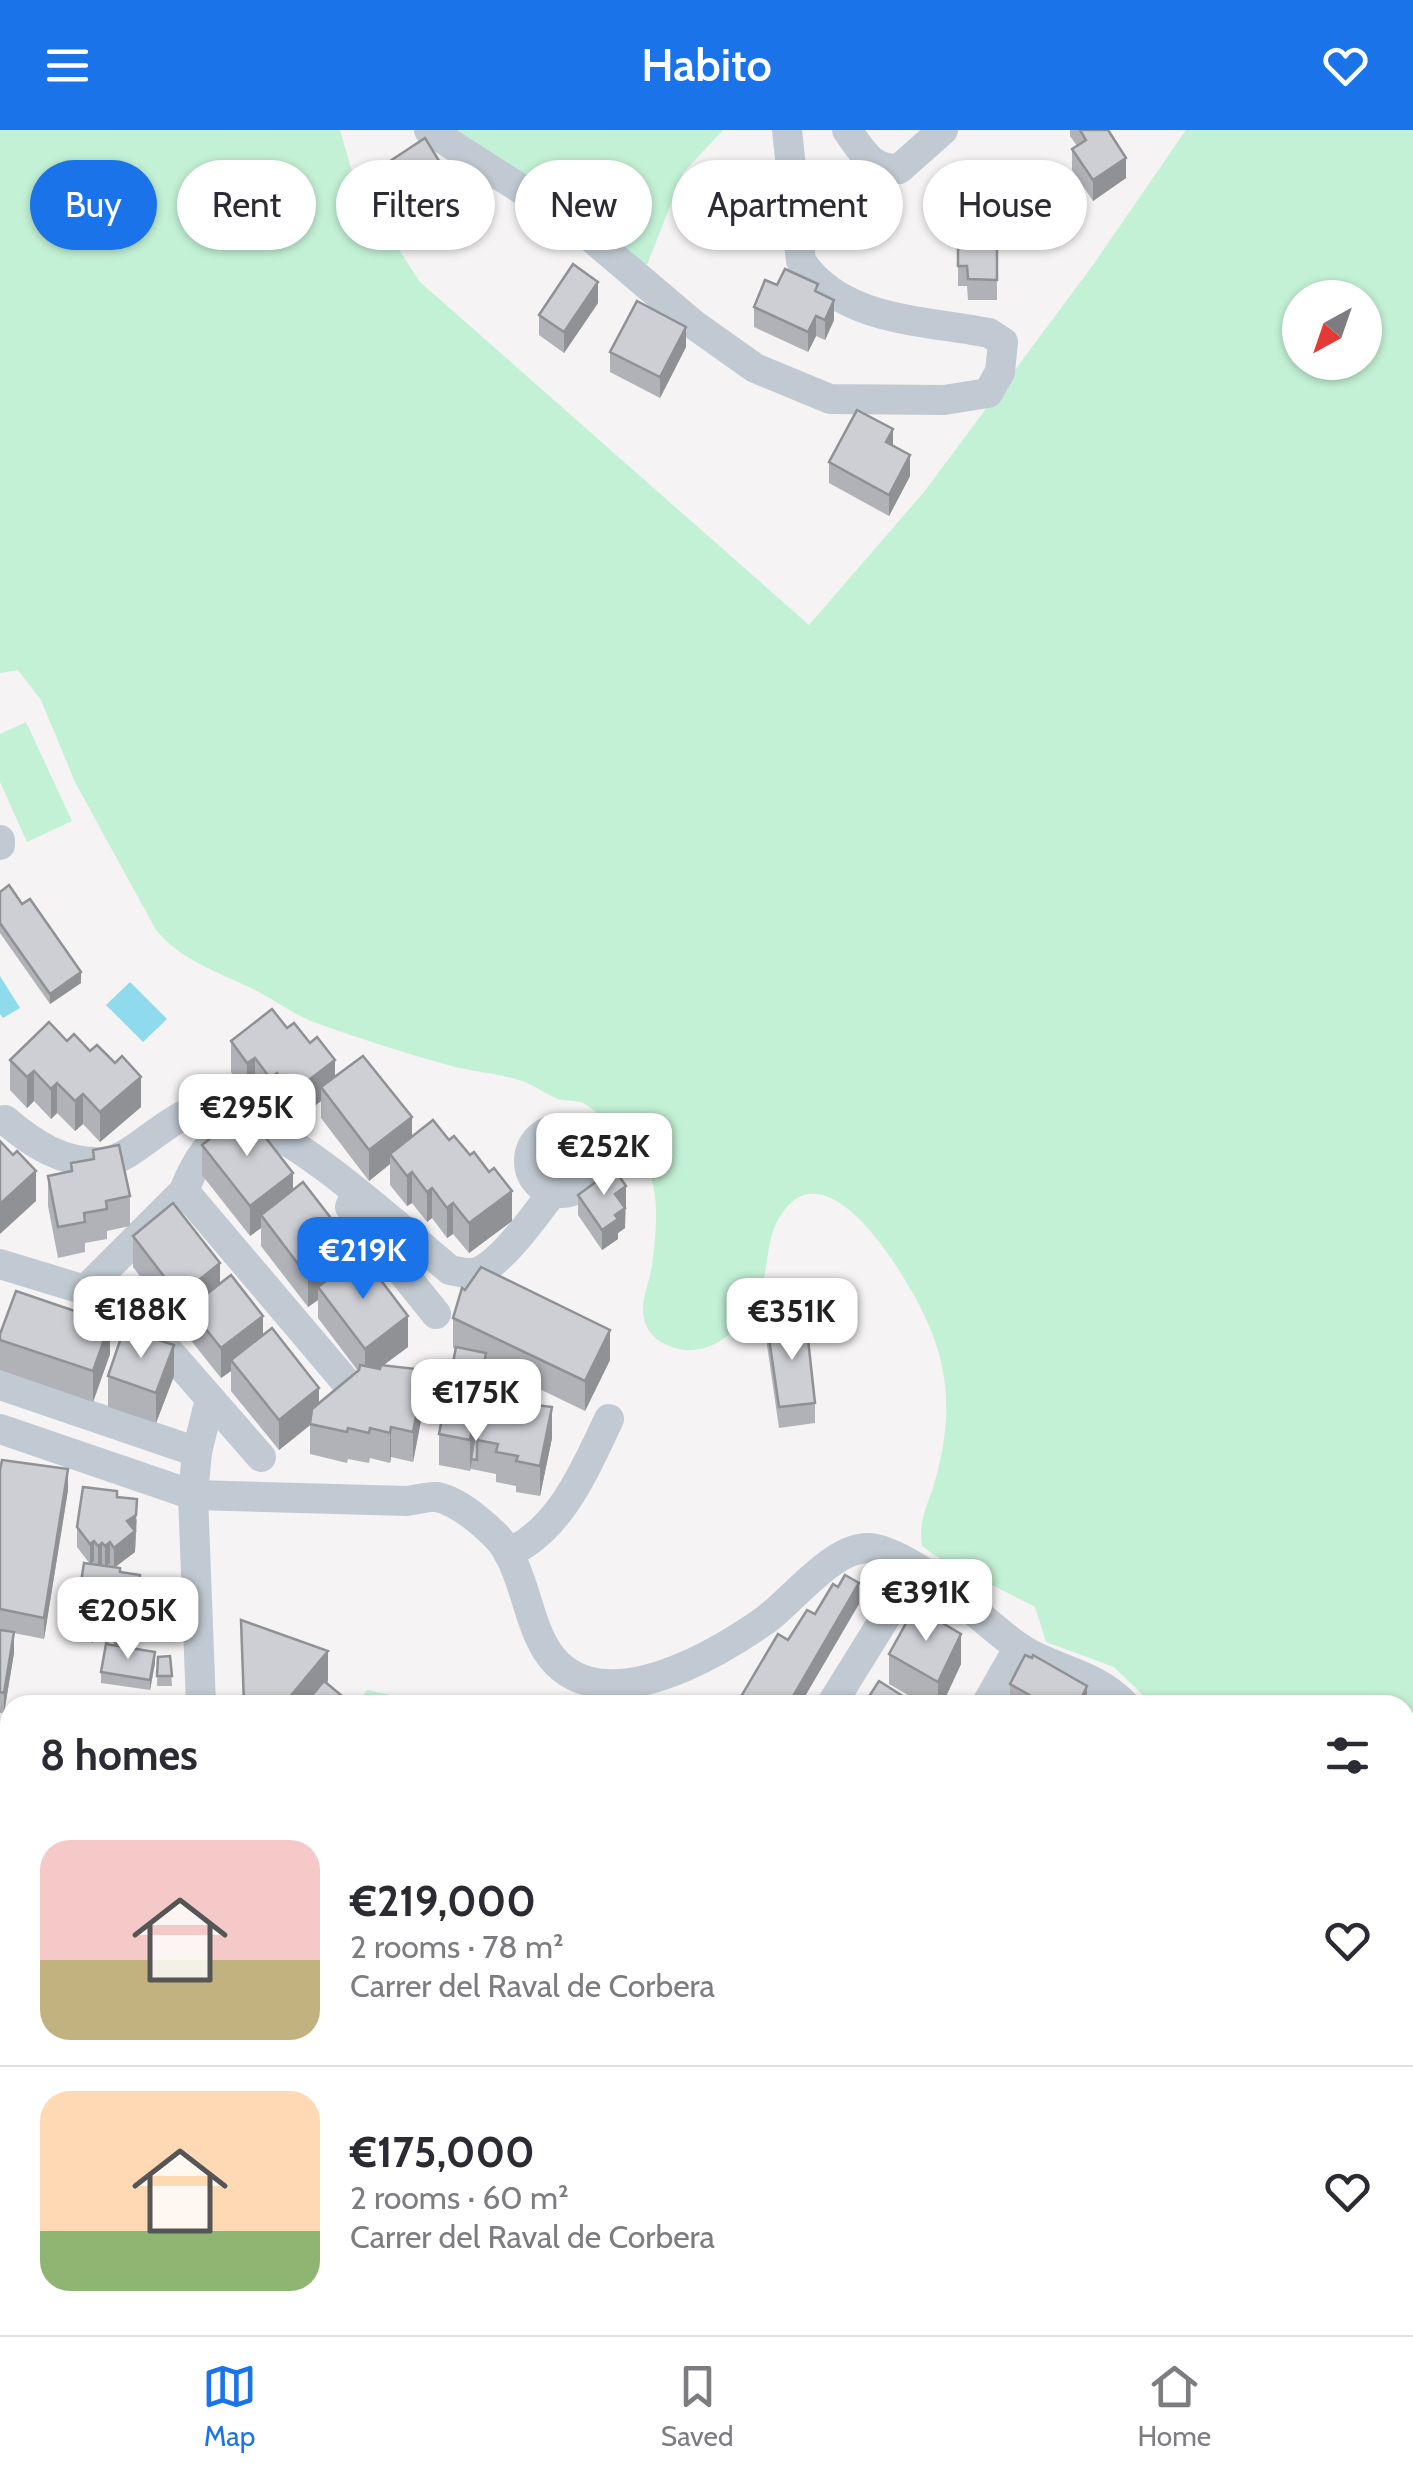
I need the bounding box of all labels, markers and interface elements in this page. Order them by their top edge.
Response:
icon: menu [40,38,95,93]
text: Habito [641,38,772,92]
icon: heart [1318,38,1373,93]
chip: Buy [30,160,157,250]
chip: Rent [177,160,316,250]
chip: Filters [336,160,495,250]
chip: New [515,160,652,250]
chip: Apartment [672,160,903,250]
chip: House [923,160,1087,250]
north arrow [1282,280,1382,380]
map controls [1282,280,1382,380]
pin: €295K [177,1074,317,1159]
text: €295K [201,1087,293,1126]
pin: €252K [534,1113,674,1198]
text: €252K [558,1126,650,1165]
pin: €219K [293,1217,433,1302]
text: €219K [319,1230,407,1269]
pin: €188K [71,1276,211,1361]
pin: €351K [722,1278,862,1363]
text: €188K [95,1289,187,1328]
text: €351K [749,1291,835,1330]
pin: €175K [406,1359,546,1444]
text: €175K [433,1372,519,1411]
pin: €391K [856,1559,996,1644]
text: €391K [882,1572,970,1611]
pin: €205K [58,1577,198,1662]
text: €205K [79,1590,177,1629]
icon: filters [1320,1728,1375,1783]
text: 8 homes [40,1729,198,1781]
text: €219,000 [350,1875,536,1927]
icon: home [120,1880,240,2000]
icon: heart [1320,1913,1375,1968]
text: 2 rooms · 78 m² [350,1927,564,1966]
text: Carrer del Raval de Corbera [350,1966,715,2005]
text: €175,000 [350,2126,535,2178]
icon: home [120,2131,240,2251]
icon: heart [1320,2164,1375,2219]
text: 2 rooms · 60 m² [350,2178,569,2217]
text: Carrer del Raval de Corbera [350,2217,715,2256]
tab: Map [202,2359,257,2453]
tab: Saved [661,2359,734,2453]
tab: Home [1137,2359,1211,2453]

